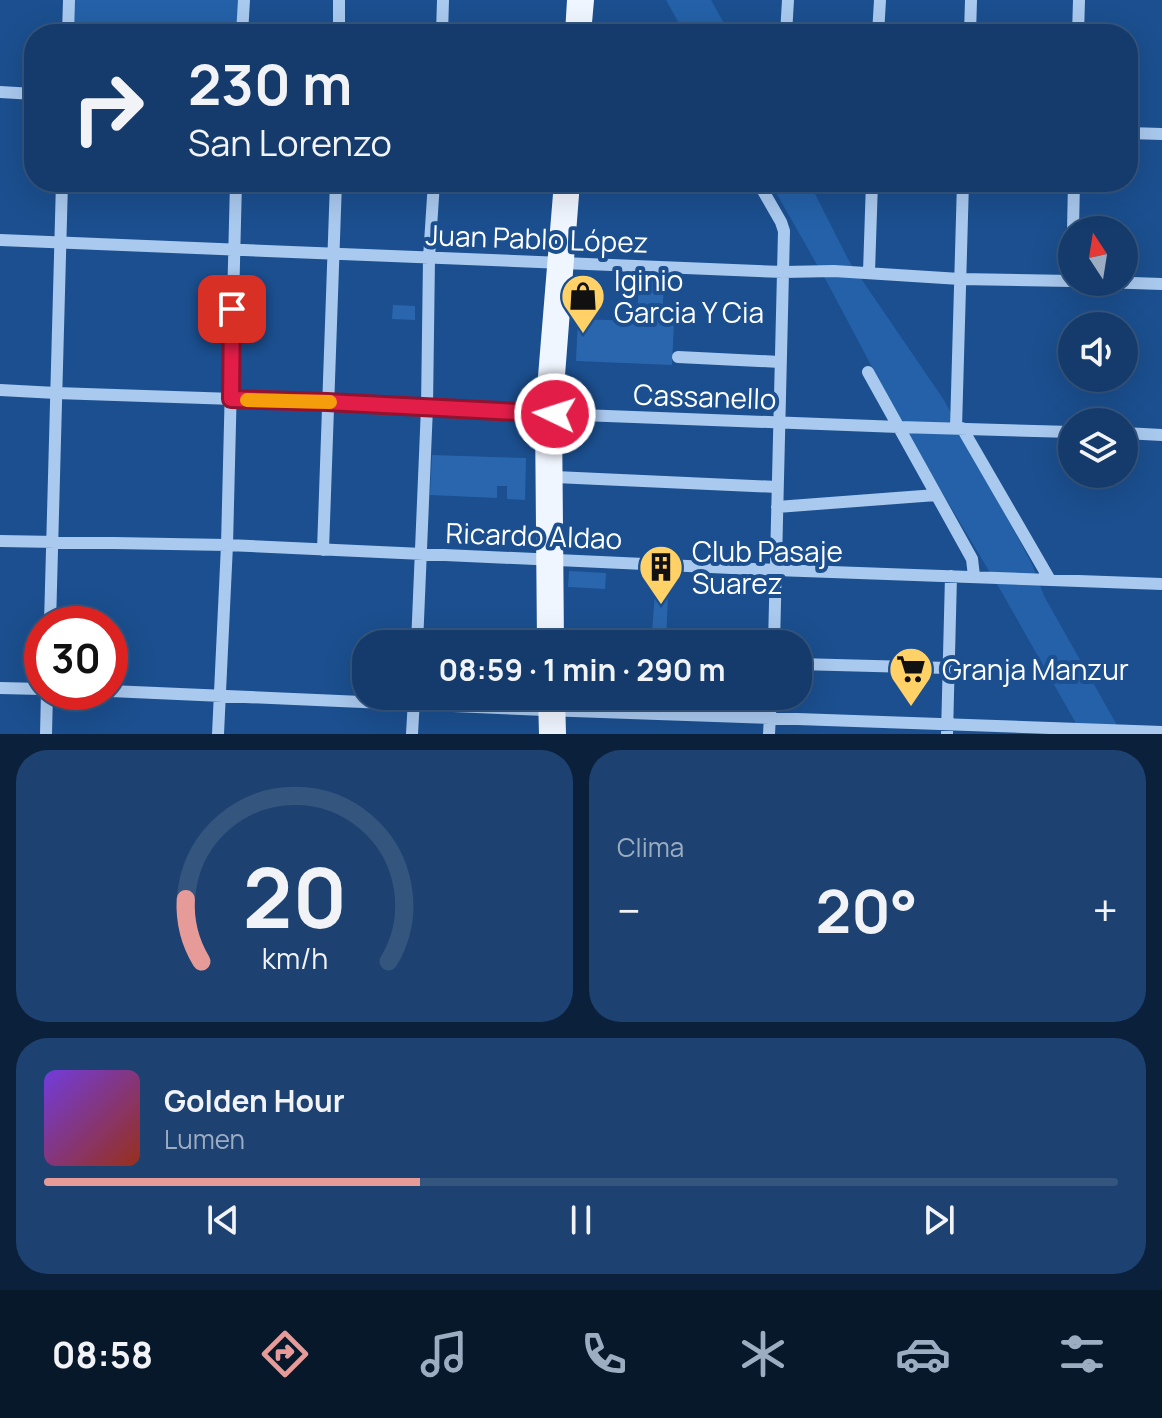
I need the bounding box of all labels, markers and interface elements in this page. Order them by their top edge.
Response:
text: 230 m [188,45,352,122]
icon: right [56,56,160,160]
text: San Lorenzo [188,118,392,167]
street label: Juan Pablo López [425,215,649,261]
north arrow [1058,216,1138,296]
map controls [1058,216,1138,488]
place label: Iginio Garcia Y Cia [614,261,764,331]
shop icon: Iginio Garcia Y Cia [559,272,607,335]
pin [198,275,266,343]
icon: arrive [210,287,254,331]
button: sound [1058,312,1138,392]
position arrow [513,372,597,456]
street label: Cassanello [633,375,777,417]
button: layers [1058,408,1138,488]
street label: Ricardo Aldao [445,513,623,557]
place label: Club Pasaje Suarez [692,532,843,602]
building icon: Club Pasaje Suarez [637,543,685,606]
speed limit sign: 30 [24,606,128,710]
supermarket icon: Granja Manzur [887,645,935,708]
text: 08:59 · 1 min · 290 m [438,649,726,690]
place label: Granja Manzur [942,650,1129,688]
text: Clima [617,829,684,865]
text: 20 [242,839,347,953]
text: 20° [816,869,918,951]
text: − [617,880,641,940]
text: + [1093,880,1118,940]
text: km/h [261,939,328,978]
text: Golden Hour [164,1080,345,1121]
text: Lumen [164,1121,245,1157]
icon: previous [201,1198,245,1242]
icon: pause [559,1198,603,1242]
icon: next [917,1198,961,1242]
icon: directions [257,1326,313,1382]
icon: music [416,1326,472,1382]
icon: phone [576,1326,632,1382]
icon: climate [735,1326,791,1382]
icon: car [895,1326,951,1382]
icon: filters [1054,1326,1110,1382]
text: 08:58 [52,1330,153,1379]

